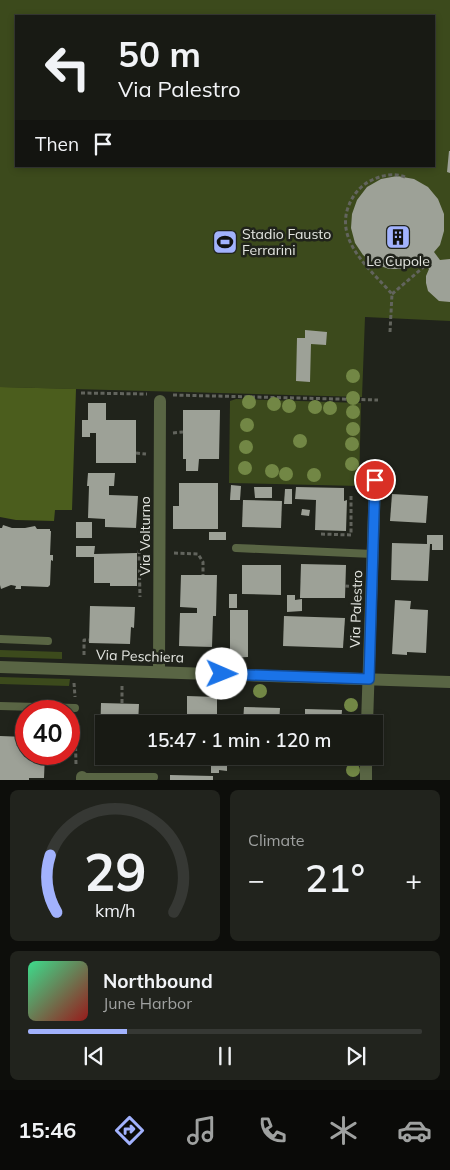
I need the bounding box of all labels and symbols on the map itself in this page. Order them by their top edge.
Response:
building icon: Le Cupole [385,224,411,250]
place label: Stadio Fausto Ferrarini [242,225,331,259]
sports icon: Stadio Fausto Ferrarini [212,229,238,255]
place label: Le Cupole [366,252,430,270]
pin [354,459,396,501]
street label: Via Volturno [136,496,154,576]
street label: Via Palestro [346,570,366,648]
street label: Via Peschiera [96,645,184,667]
position arrow [195,647,247,699]
speed limit sign: 40 [15,700,80,765]

